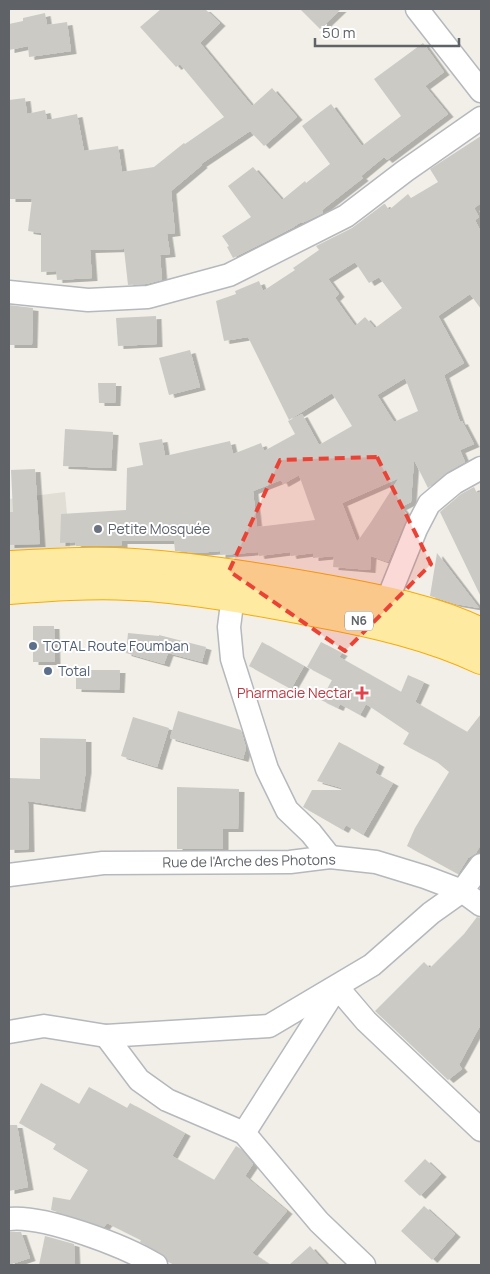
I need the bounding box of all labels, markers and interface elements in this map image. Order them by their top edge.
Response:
scale bar [315,15,459,47]
text: 50 m [322,22,356,43]
place label: Petite Mosquée [108,519,210,538]
marker: Petite Mosquée [92,523,104,535]
road number: N6 [345,612,373,630]
place label: TOTAL Route Foumban [43,636,189,655]
marker: TOTAL Route Foumban [27,640,39,652]
place label: Total [58,661,90,680]
marker: Total [42,665,54,677]
place label: Pharmacie Nectar [237,683,352,702]
marker: Pharmacie Nectar [356,687,368,699]
street label: Rue de l'Arche des Photons [162,849,336,872]

